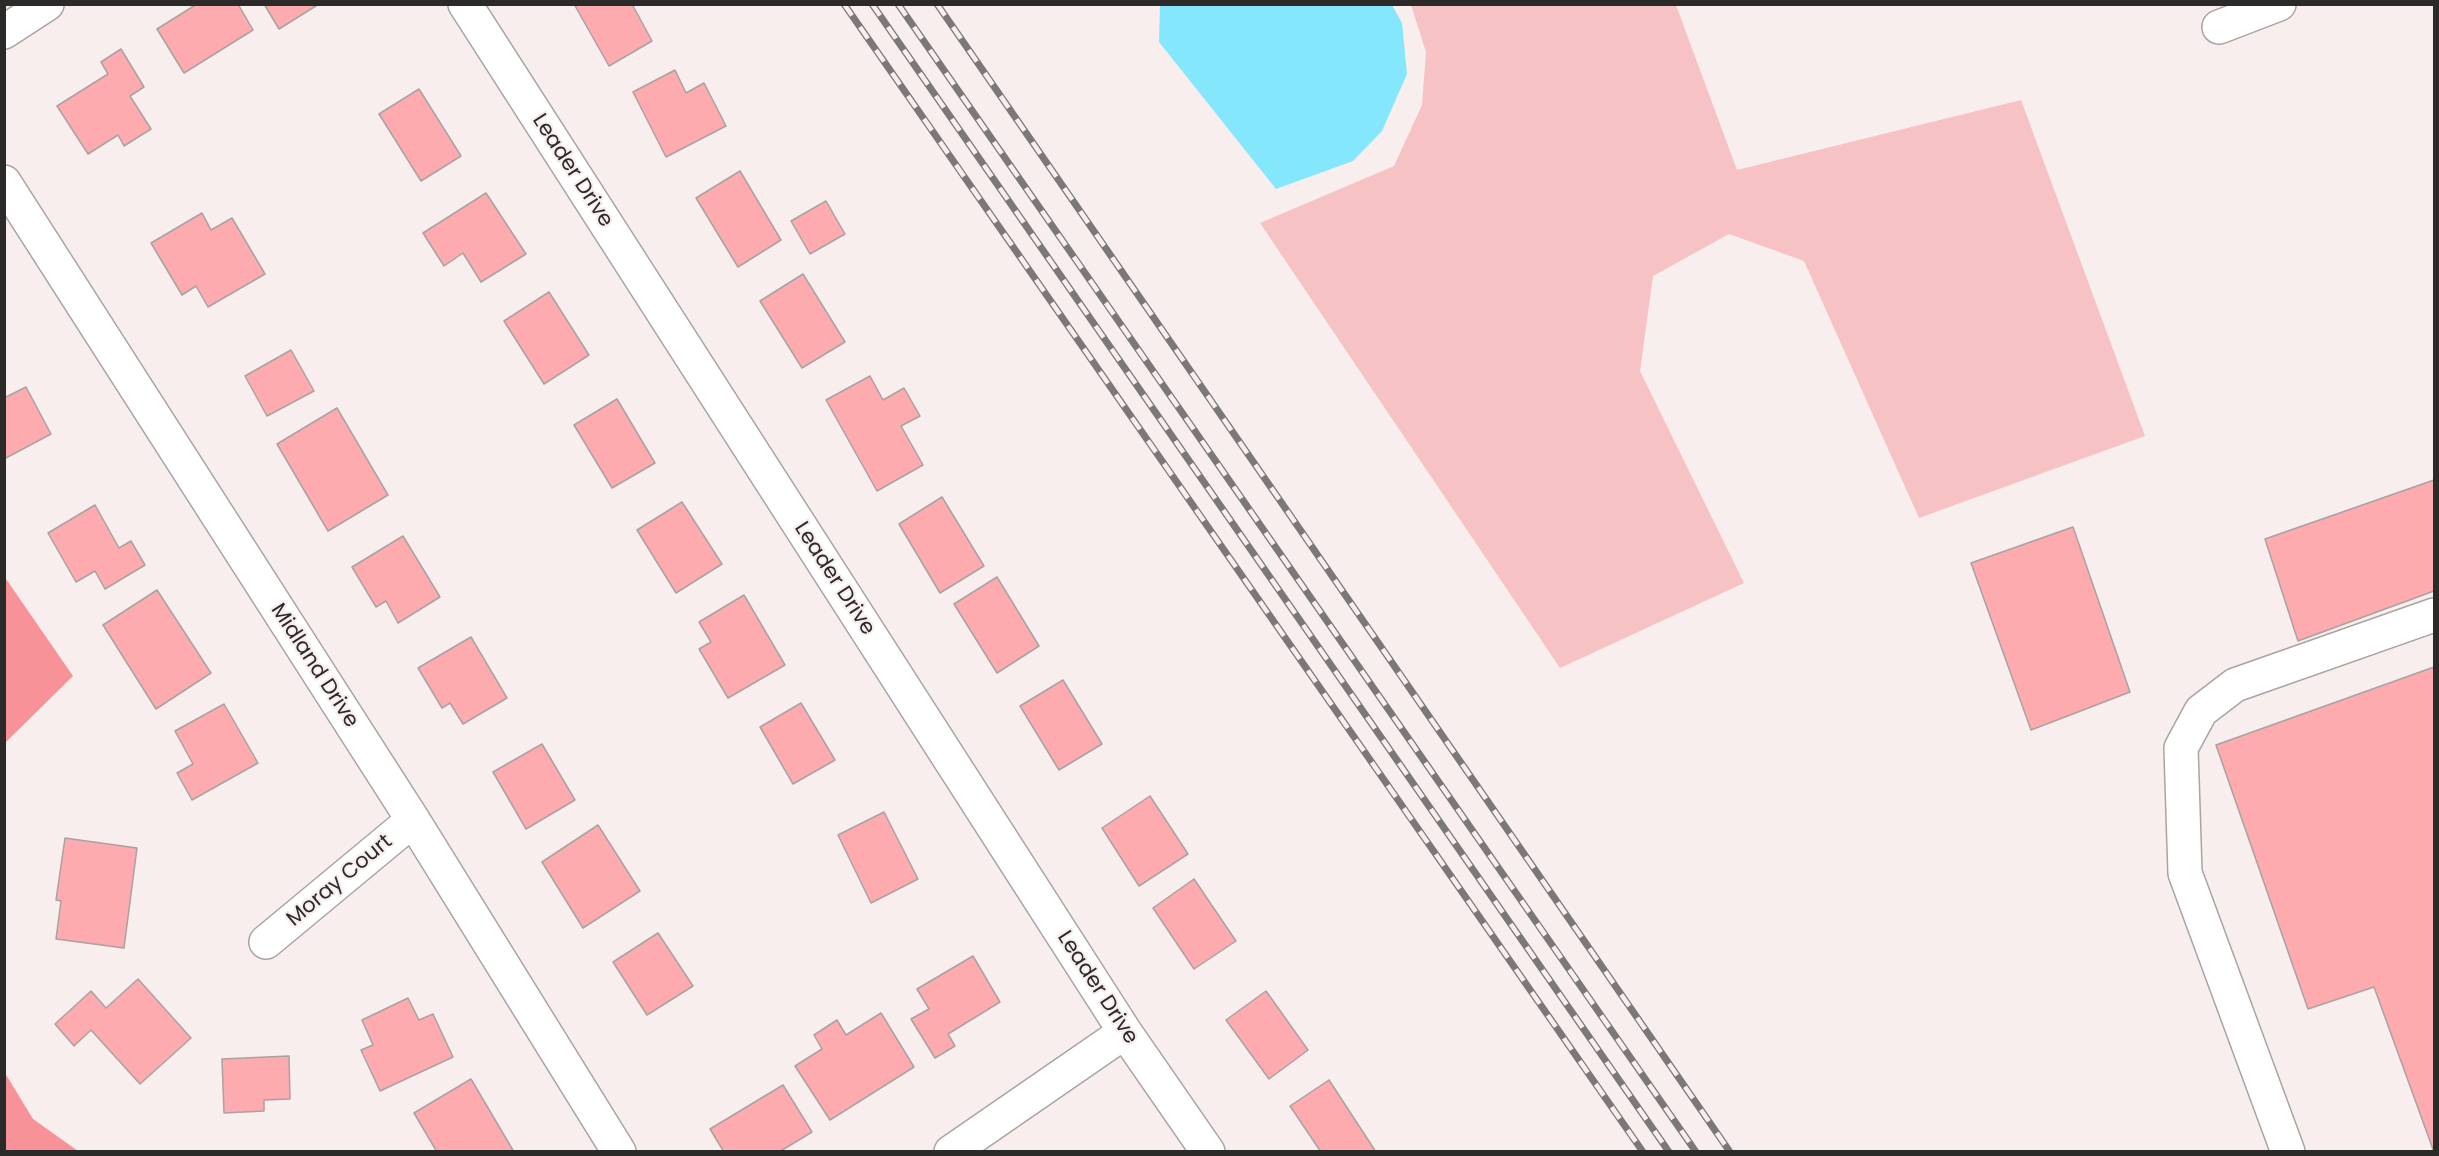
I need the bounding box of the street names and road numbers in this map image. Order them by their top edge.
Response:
street label: Leader Drive [526,110,618,232]
street label: Leader Drive [788,518,880,640]
street label: Midland Drive [265,599,363,733]
street label: Moray Court [282,830,398,932]
street label: Leader Drive [1051,927,1143,1049]

